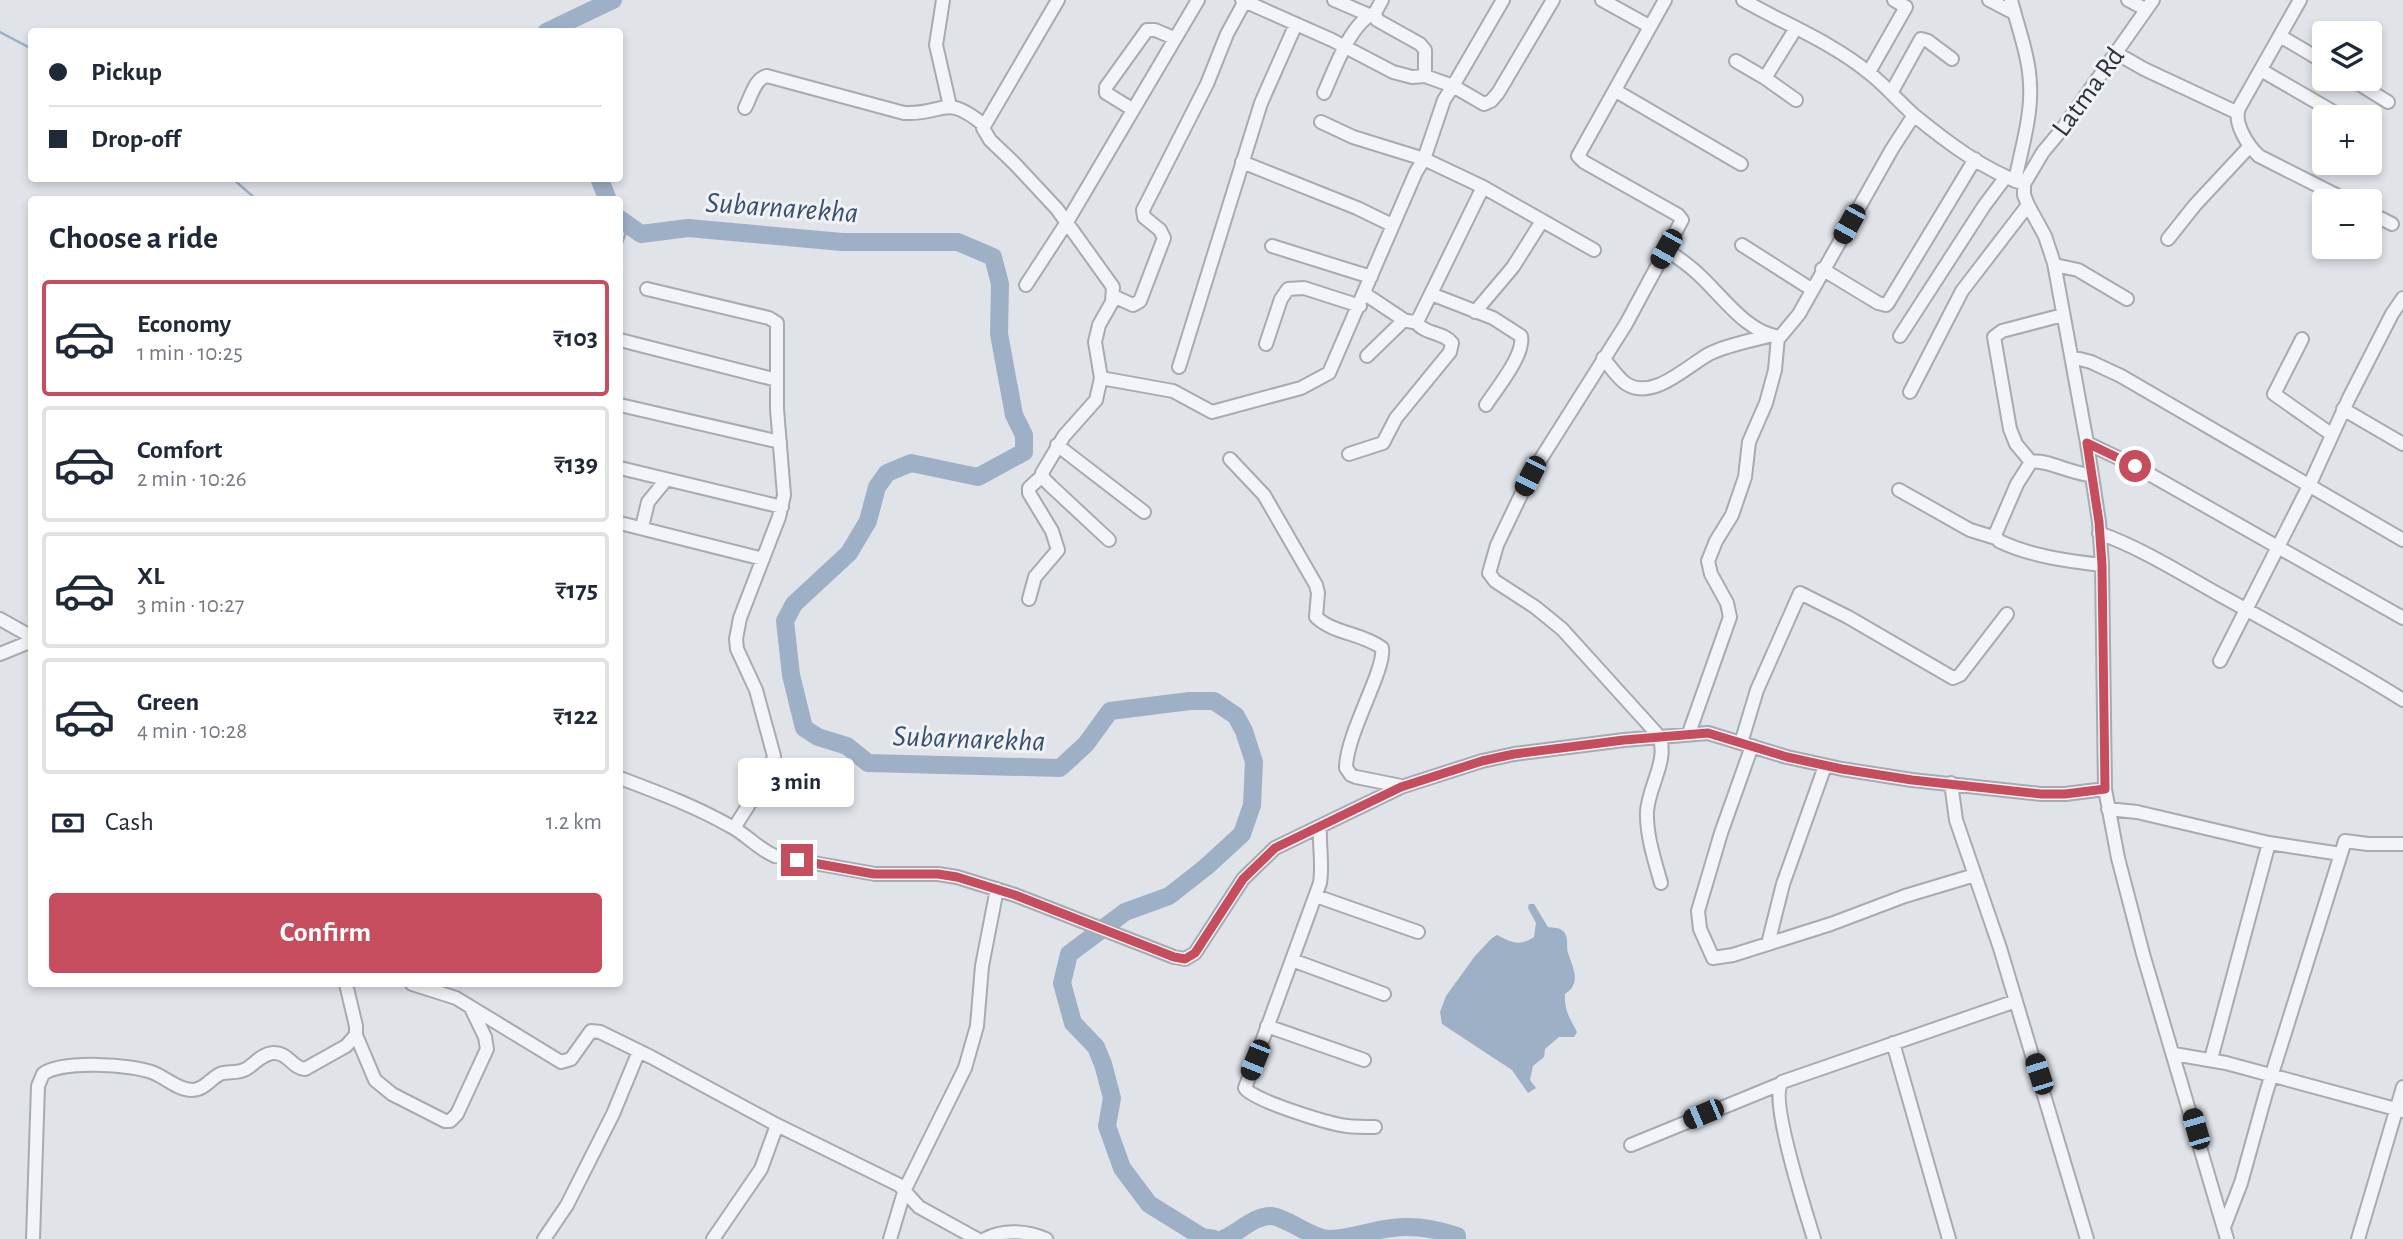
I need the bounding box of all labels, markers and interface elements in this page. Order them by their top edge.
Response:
map controls [2312,21,2382,259]
button: layers [2312,21,2382,91]
street label: Latma Rd [2047,42,2130,142]
text: Pickup [91,59,162,85]
button: + [2312,105,2382,175]
text: Drop-off [91,126,180,152]
water label: Subarnarekha [705,188,859,228]
button: − [2312,189,2382,259]
car [1830,201,1869,247]
text: Choose a ride [49,222,218,254]
car [1647,226,1686,272]
icon: car [53,307,116,370]
text: Economy [137,311,231,337]
text: ₹103 [553,325,598,351]
text: 1 min · 10:25 [137,342,243,365]
icon: car [53,433,116,496]
text: Comfort [137,437,222,463]
route start [2119,450,2151,482]
text: ₹139 [554,451,598,477]
car [1512,453,1549,499]
text: 2 min · 10:26 [137,468,247,491]
icon: car [53,559,116,622]
text: XL [137,563,164,589]
text: ₹175 [555,577,598,603]
text: 3 min · 10:27 [137,594,244,617]
icon: car [53,685,116,748]
text: Green [137,689,199,715]
text: ₹122 [553,703,598,729]
text: 4 min · 10:28 [137,720,247,743]
water label: Subarnarekha [892,721,1046,757]
callout: 3 min [739,758,855,808]
text: 3 min [771,771,821,794]
icon: cash [49,804,87,842]
text: Cash [105,809,154,835]
text: 1.2 km [546,811,602,834]
route end [781,844,813,876]
button: Confirm [49,893,602,973]
car [1238,1037,1273,1083]
car [2023,1051,2056,1097]
car [1680,1096,1727,1132]
car [2181,1106,2212,1152]

